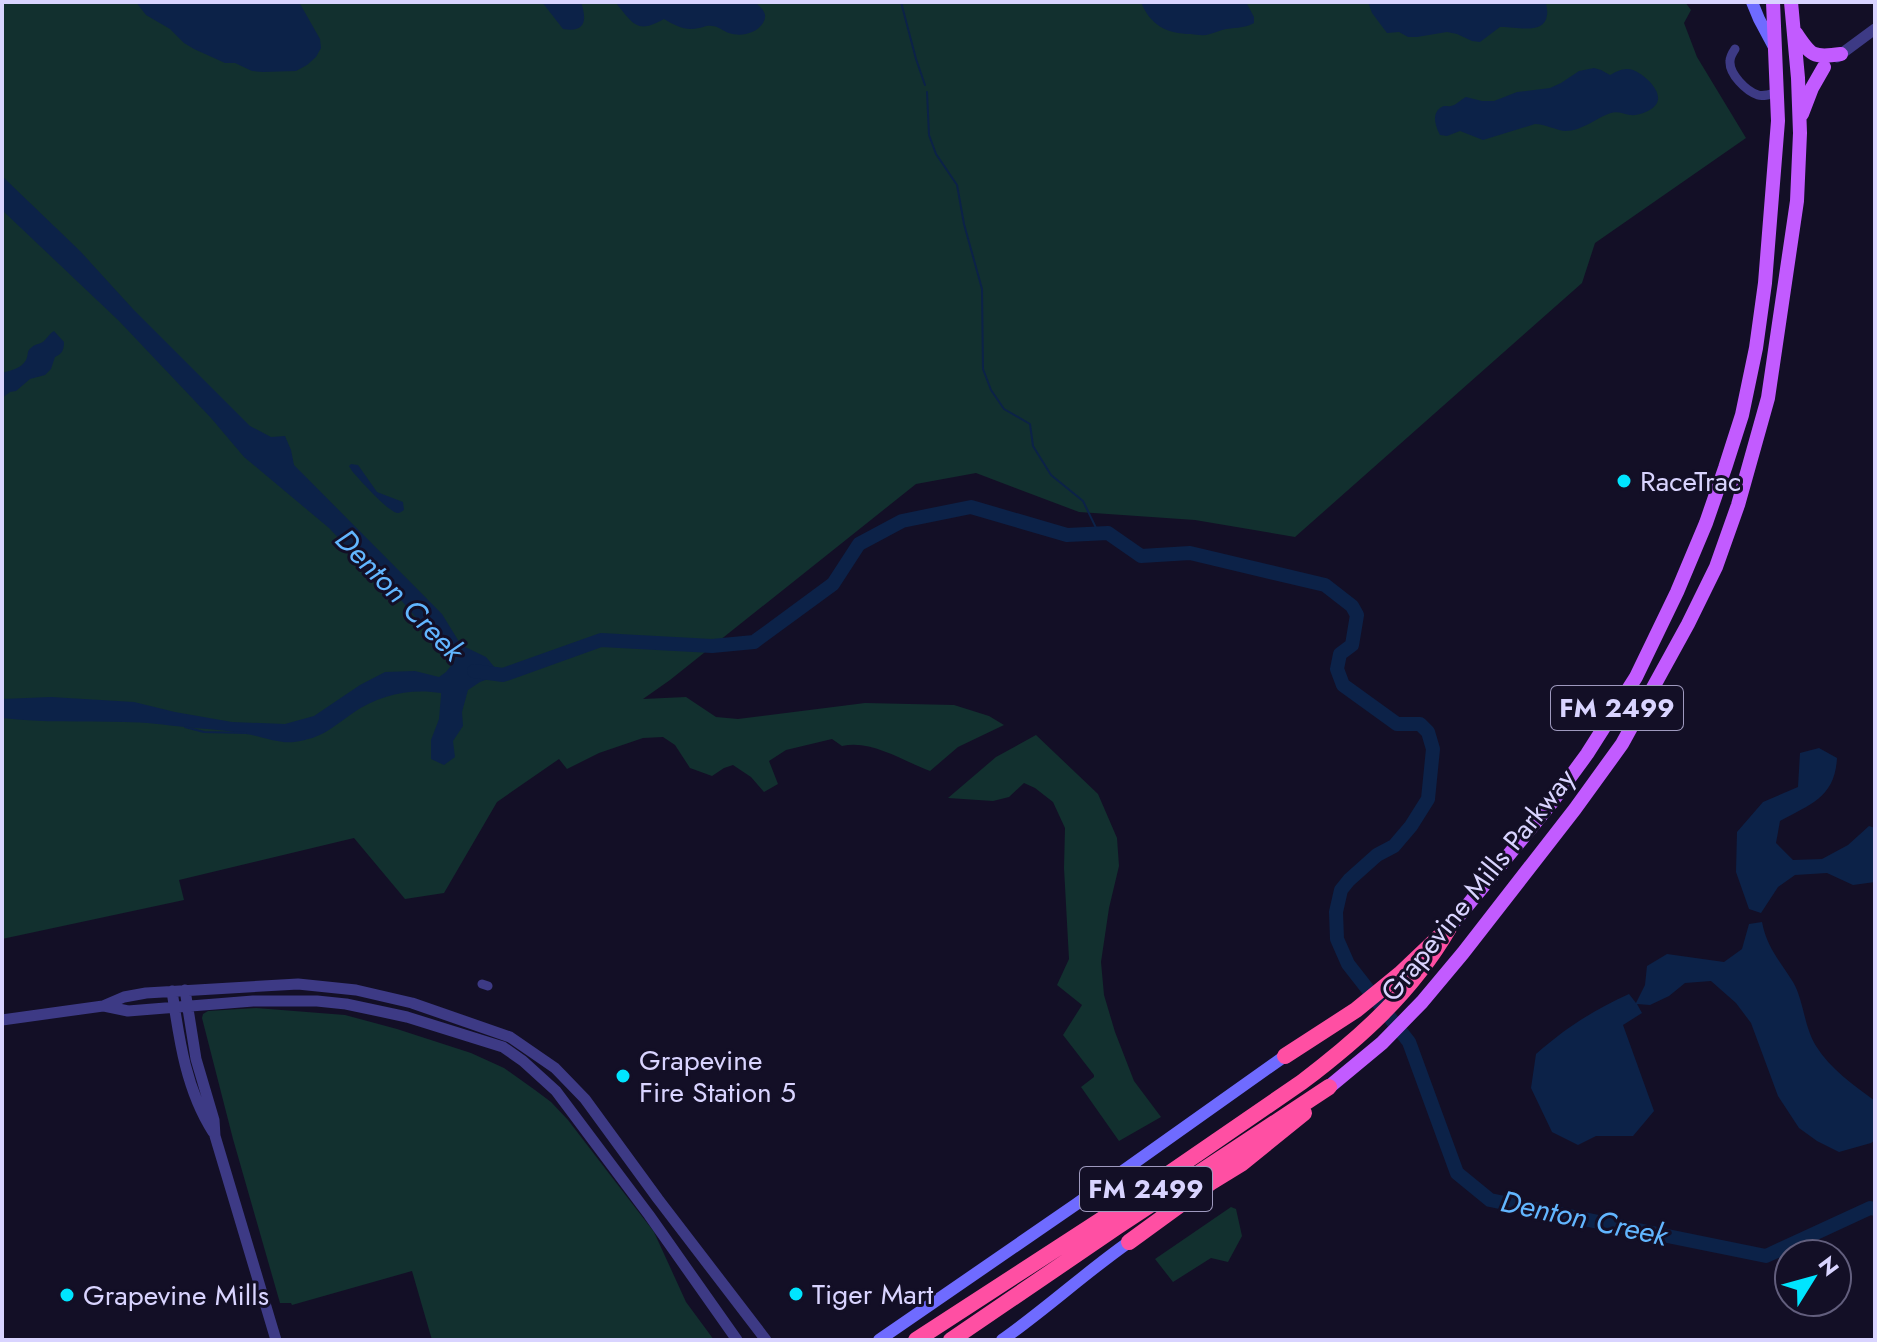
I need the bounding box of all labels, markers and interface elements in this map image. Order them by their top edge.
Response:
place label: RaceTrac [1640,461,1741,502]
marker: RaceTrac [1615,472,1633,490]
water label: Denton Creek [326,519,475,672]
road number: FM 2499 [1551,686,1683,730]
street label: Grapevine Mills Parkway [1371,759,1585,1010]
place label: Grapevine Fire Station 5 [639,1040,796,1113]
marker: Grapevine Fire Station 5 [614,1067,632,1085]
road number: FM 2499 [1080,1167,1212,1211]
water label: Denton Creek [1497,1179,1673,1257]
north arrow [1773,1238,1853,1318]
text: N [1811,1249,1847,1283]
place label: Tiger Mart [812,1274,933,1315]
place label: Grapevine Mills [83,1275,269,1316]
marker: Tiger Mart [787,1285,805,1303]
marker: Grapevine Mills [58,1286,76,1304]

